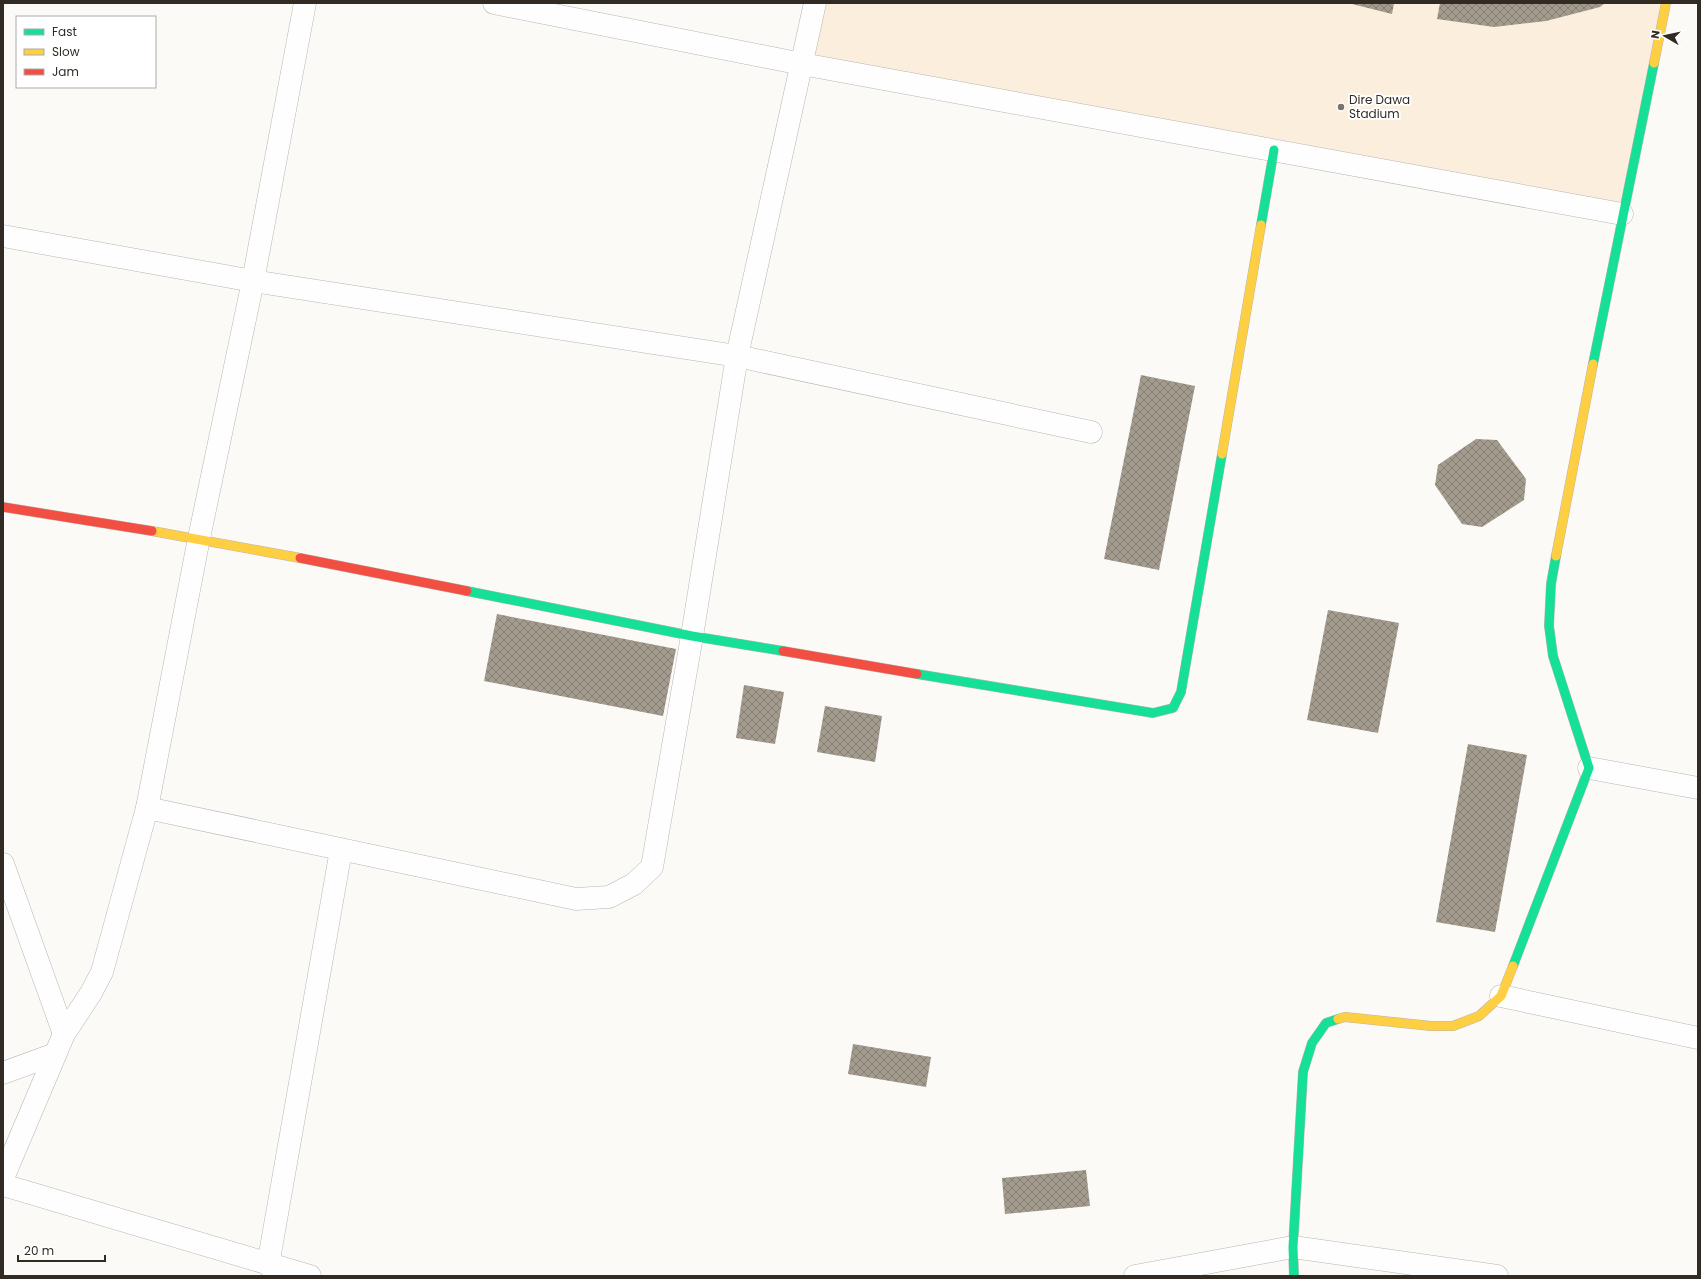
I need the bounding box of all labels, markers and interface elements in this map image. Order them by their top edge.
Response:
legend [16,16,156,88]
north arrow [1645,16,1685,56]
text: Fast [52,23,77,40]
text: N [1647,29,1664,40]
text: Slow [52,43,80,60]
text: Jam [52,63,79,80]
place label: Dire Dawa Stadium [1349,91,1410,122]
marker: Dire Dawa Stadium [1336,102,1346,112]
scale bar [18,1237,105,1263]
text: 20 m [24,1242,54,1259]

